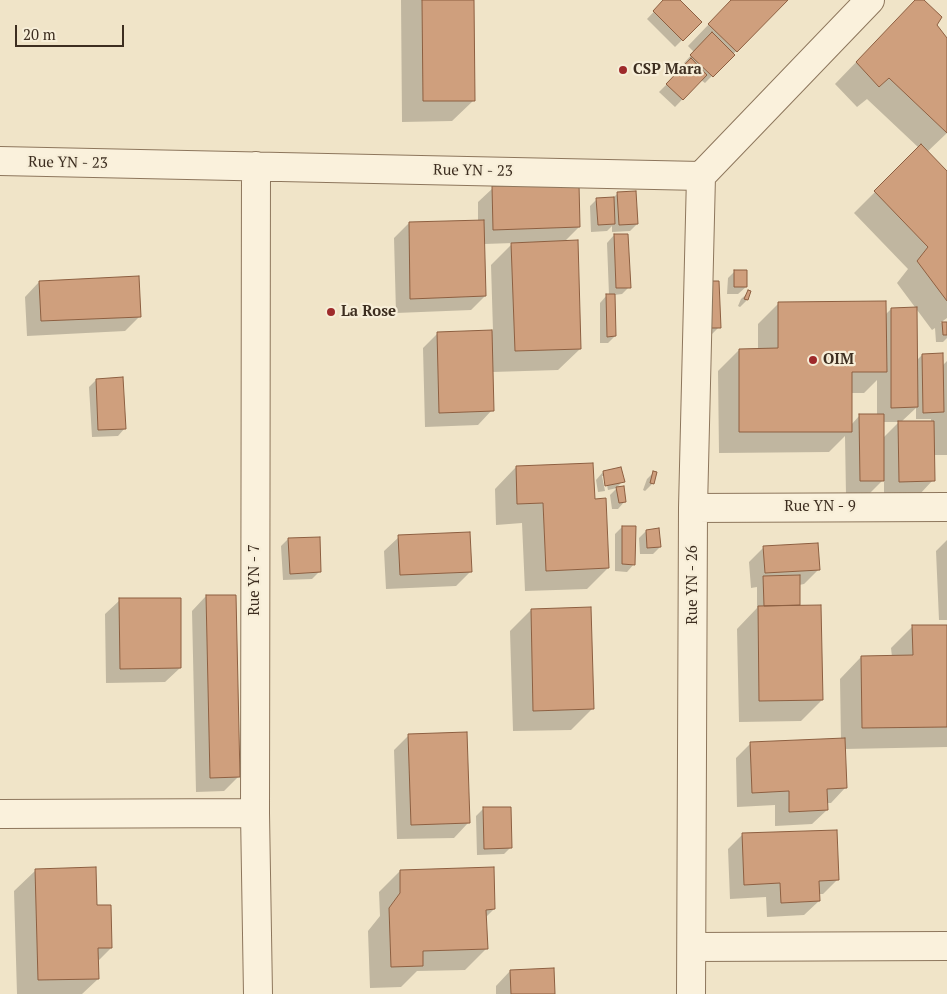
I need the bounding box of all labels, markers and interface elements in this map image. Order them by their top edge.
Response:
scale bar [18,15,126,47]
text: 20 m [23,24,56,44]
place label: CSP Mara [633,61,702,79]
marker: CSP Mara [617,64,629,76]
street label: Rue YN - 23 [28,153,108,173]
street label: Rue YN - 23 [433,161,513,181]
place label: La Rose [341,303,396,321]
marker: La Rose [325,306,337,318]
place label: OIM [823,351,854,369]
marker: OIM [807,354,819,366]
street label: Rue YN - 9 [784,498,856,516]
street label: Rue YN - 7 [246,544,264,616]
street label: Rue YN - 26 [684,545,702,625]

